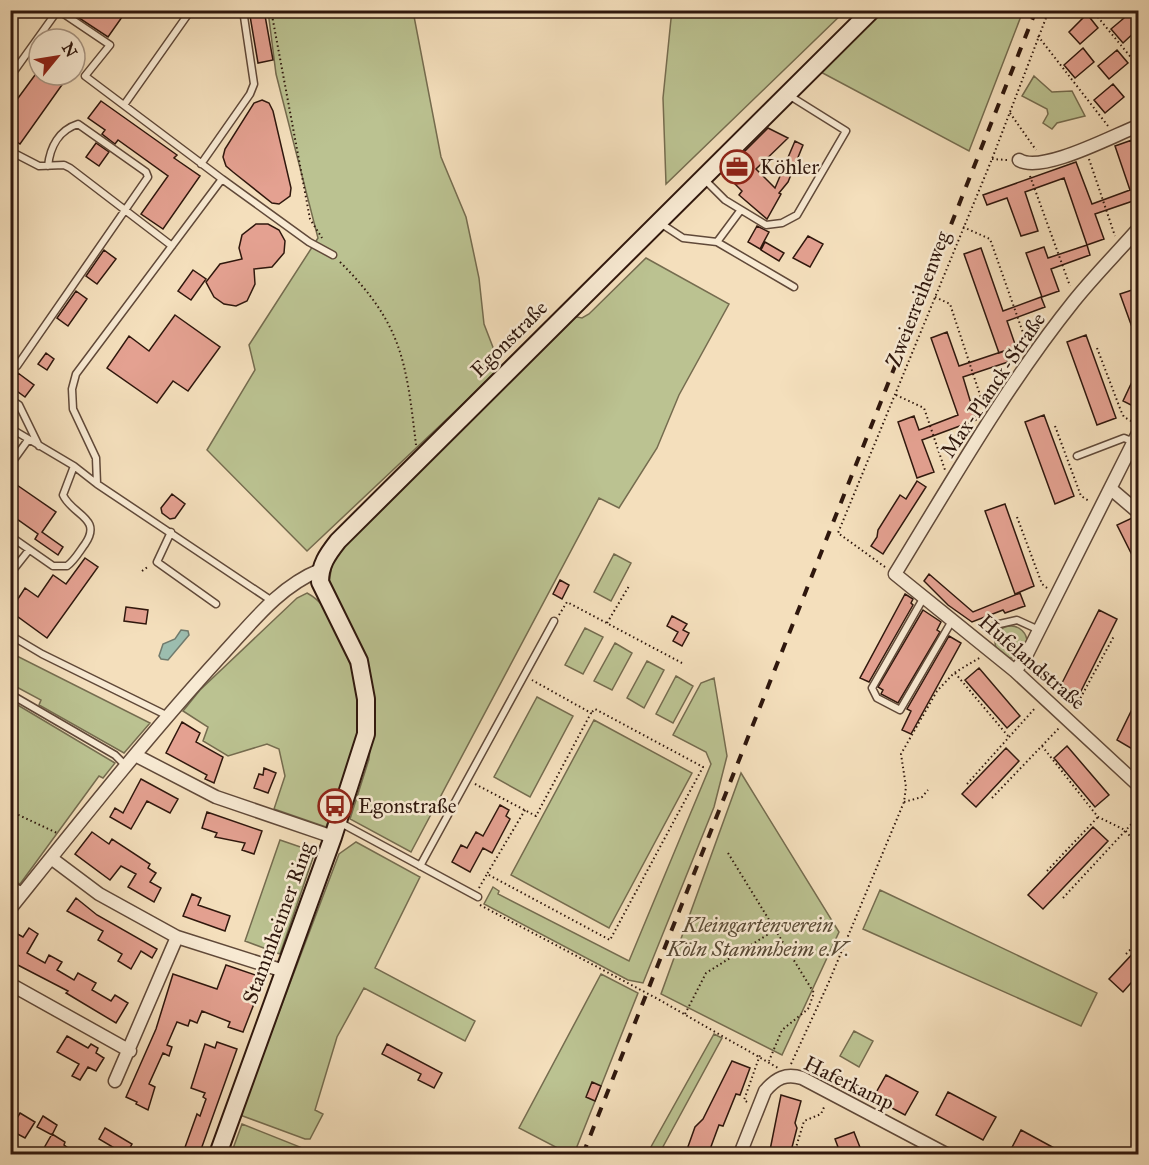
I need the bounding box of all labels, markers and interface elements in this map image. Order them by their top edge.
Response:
north arrow [27,27,87,87]
text: N [58,39,81,61]
office icon: Köhler [719,149,755,185]
place label: Köhler [760,154,819,180]
street label: Zweierreihenweg [880,227,956,371]
street label: Egonstraße [465,295,553,383]
street label: Max-Planck-Straße [935,307,1051,463]
street label: Hufelandstraße [973,609,1091,716]
bus stop icon: Egonstraße [317,788,353,824]
place label: Egonstraße [358,793,457,819]
street label: Stammheimer Ring [237,838,319,1007]
park label: Kleingartenverein Köln Stammheim e.V. [666,912,851,962]
street label: Haferkamp [800,1050,898,1116]

